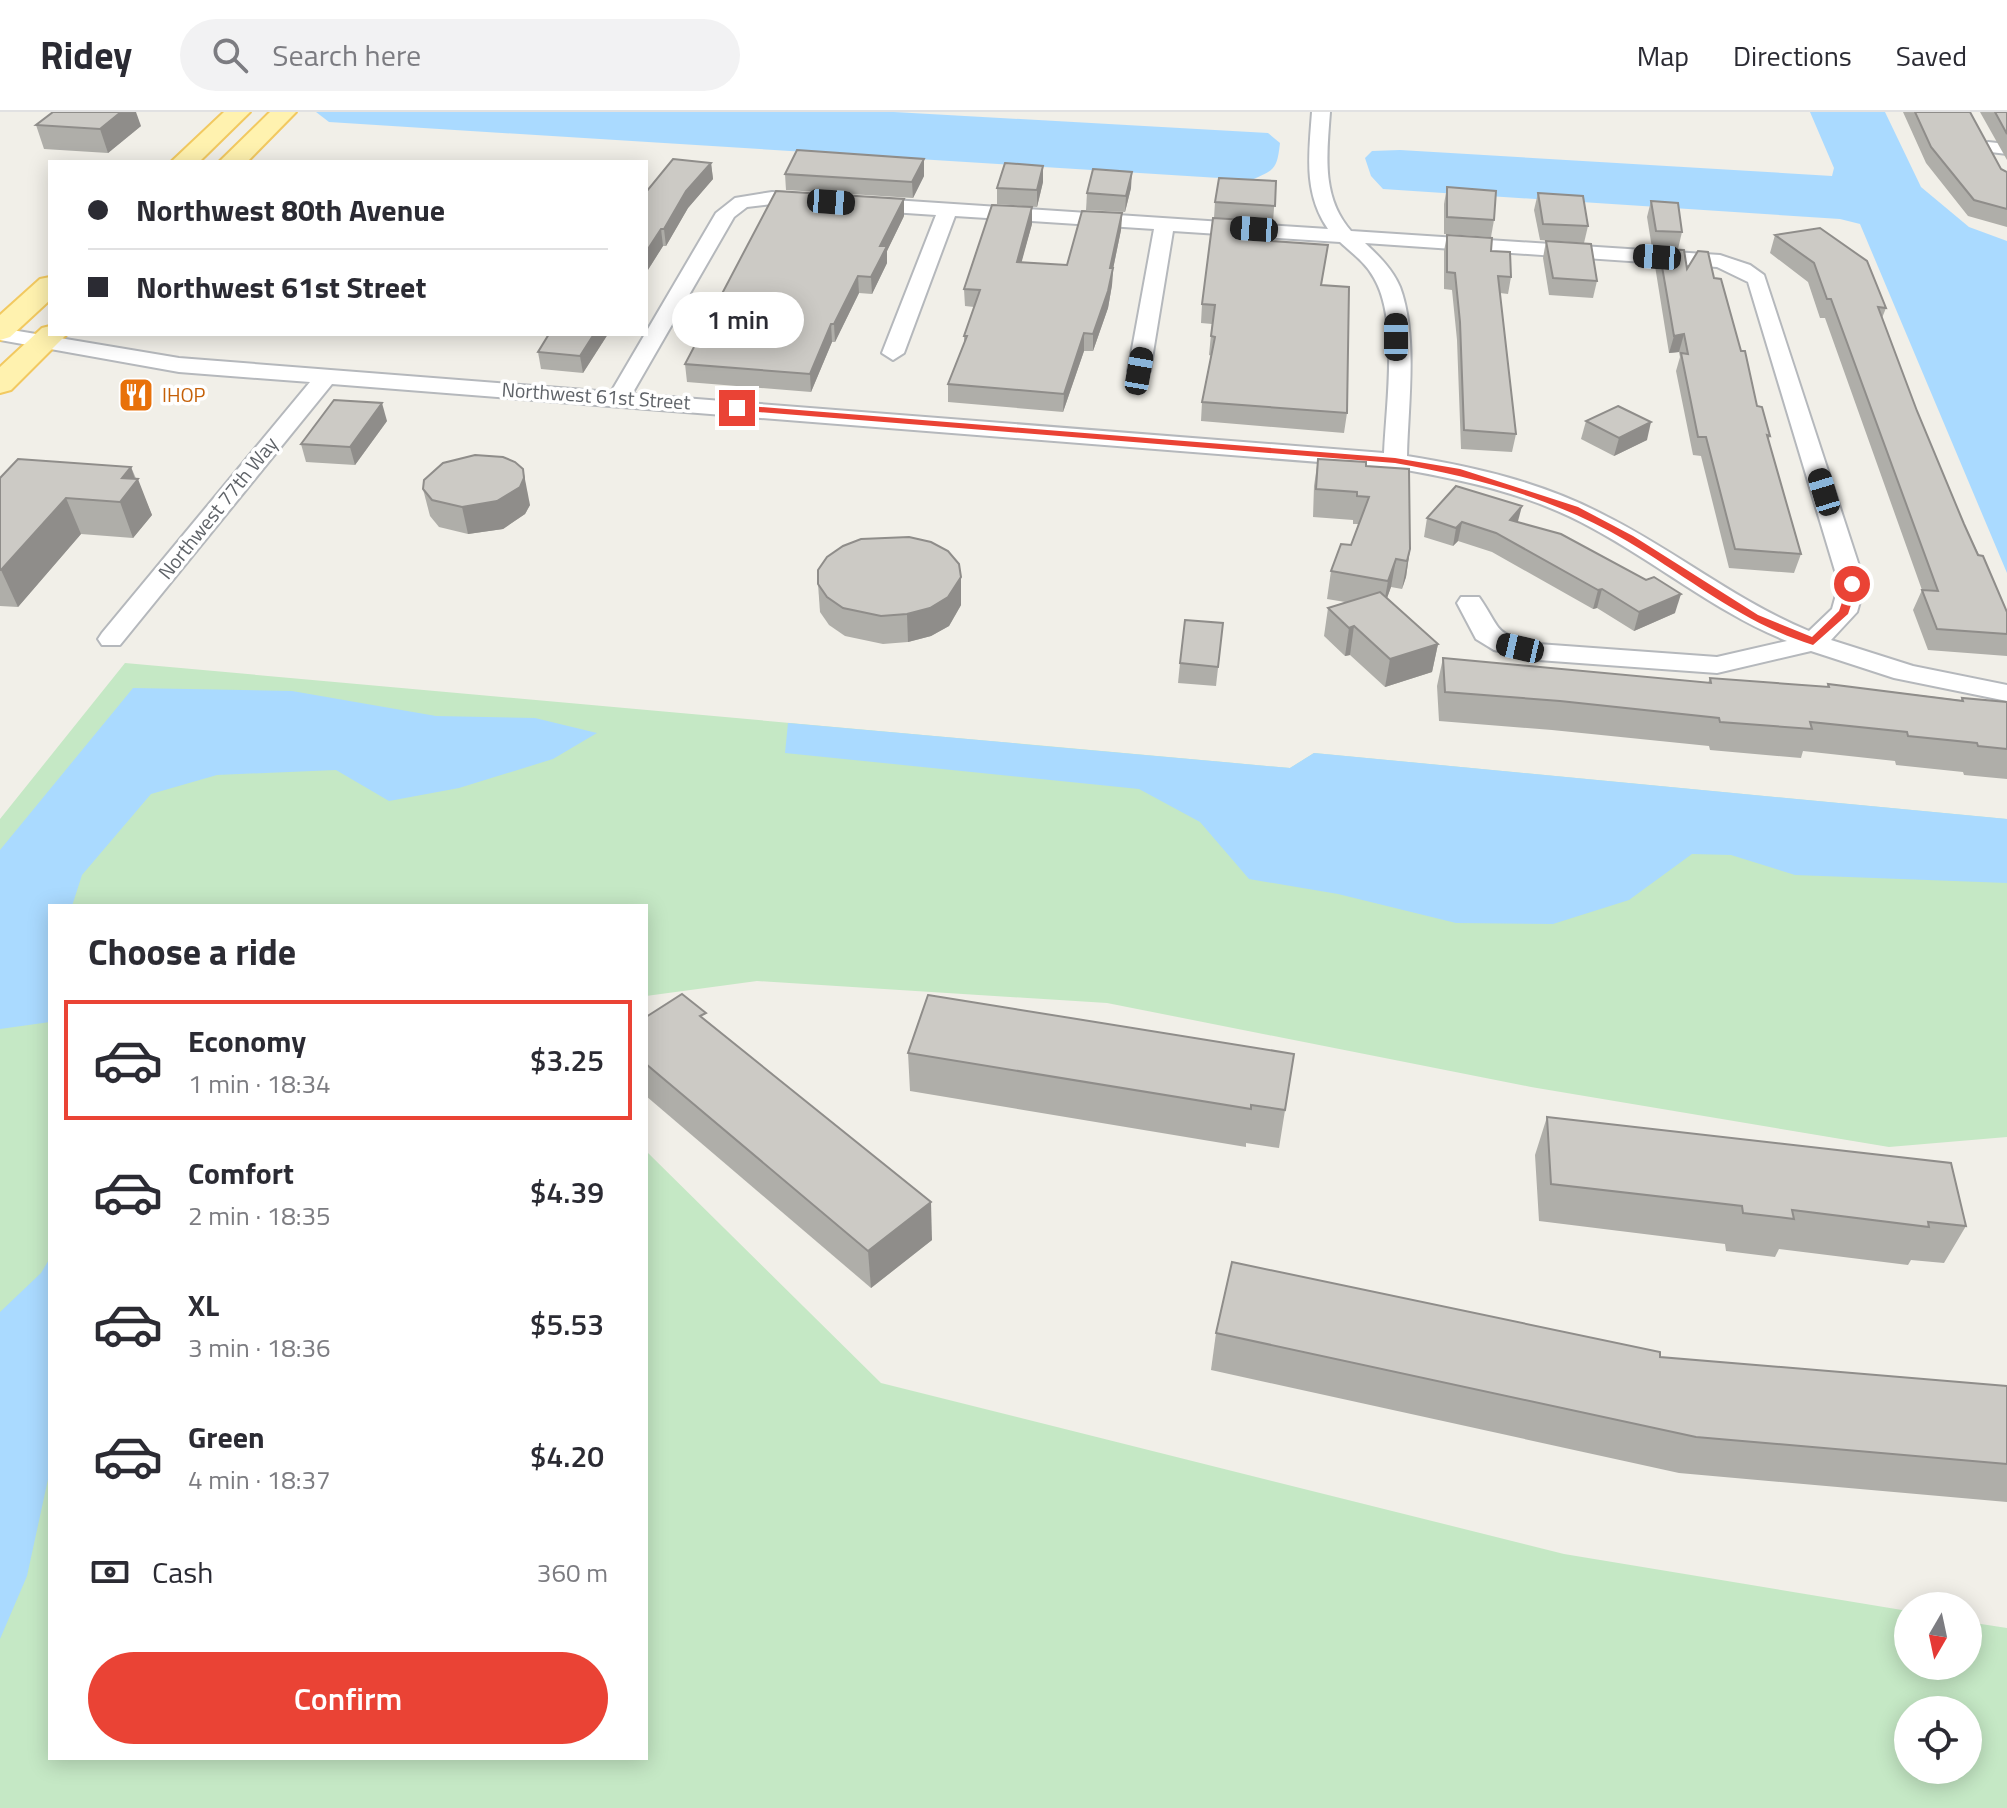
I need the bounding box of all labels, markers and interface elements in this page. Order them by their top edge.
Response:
search box [180,19,740,91]
text: Ridey [40,26,132,84]
text: Search here [272,32,421,78]
icon: search [208,33,252,77]
text: Map [1637,34,1689,77]
text: Directions [1733,34,1852,77]
text: Saved [1896,34,1967,77]
text: Northwest 80th Avenue [136,187,445,233]
car [806,188,856,216]
car [1229,215,1279,243]
car [1632,243,1682,271]
text: Northwest 61st Street [136,264,426,310]
callout: 1 min [671,292,803,348]
text: 1 min [707,300,769,339]
car [1384,313,1408,361]
car [1123,345,1155,397]
street label: Northwest 61st Street [501,373,691,418]
restaurant icon: IHOP [117,376,155,414]
place label: IHOP [162,379,206,410]
route end [719,390,755,426]
street label: Northwest 77th Way [150,429,285,586]
car [1806,466,1842,518]
route start [1834,566,1870,602]
car [1494,631,1546,665]
text: Choose a ride [88,924,296,979]
text: Economy [188,1018,306,1064]
icon: car [92,1024,164,1096]
text: $3.25 [530,1037,604,1083]
text: 1 min · 18:34 [188,1064,331,1103]
text: Comfort [188,1150,294,1196]
icon: car [92,1156,164,1228]
text: $4.39 [530,1169,604,1215]
text: 2 min · 18:35 [188,1196,331,1235]
text: XL [188,1282,219,1328]
icon: car [92,1288,164,1360]
text: $5.53 [530,1301,604,1347]
text: 3 min · 18:36 [188,1328,331,1367]
text: Green [188,1414,265,1460]
icon: car [92,1420,164,1492]
text: $4.20 [530,1433,604,1479]
text: 4 min · 18:37 [188,1460,331,1499]
text: Cash [152,1549,213,1595]
icon: cash [88,1550,132,1594]
text: 360 m [537,1553,608,1592]
north arrow [1894,1592,1982,1680]
map controls [1894,1592,1982,1784]
button: Confirm [88,1652,608,1744]
button: locate [1894,1696,1982,1784]

